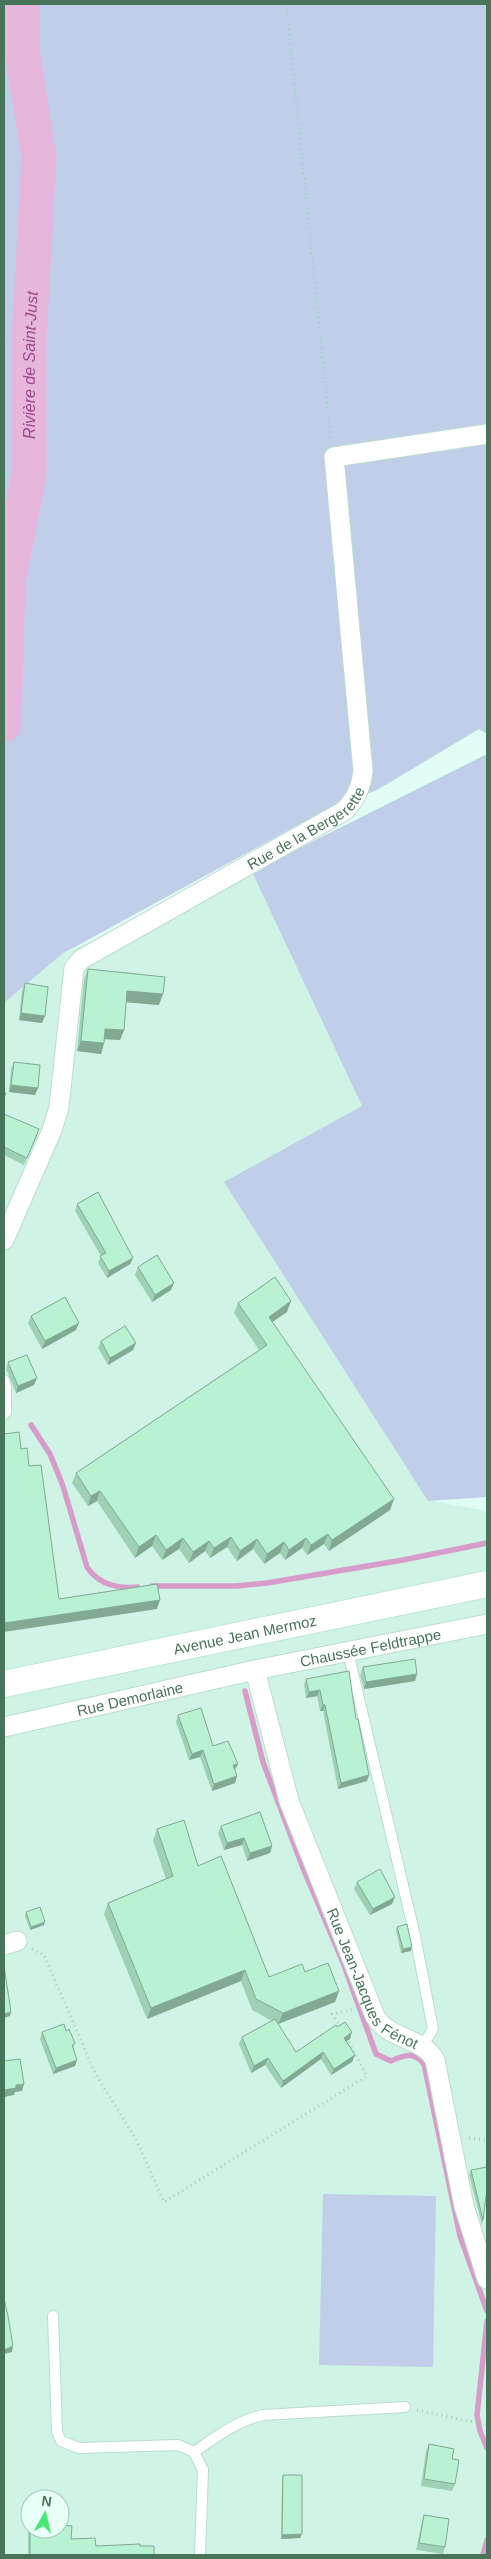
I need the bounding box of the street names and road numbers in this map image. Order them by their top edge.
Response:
street label: Rue de la Bergerette [244,784,367,873]
street label: Avenue Jean Mermoz [172,1611,318,1657]
street label: Chaussée Feldtrappe [298,1625,442,1669]
street label: Rue Demorlaine [75,1678,185,1719]
street label: Rue Jean-Jacques Fénot [324,1905,422,2052]

